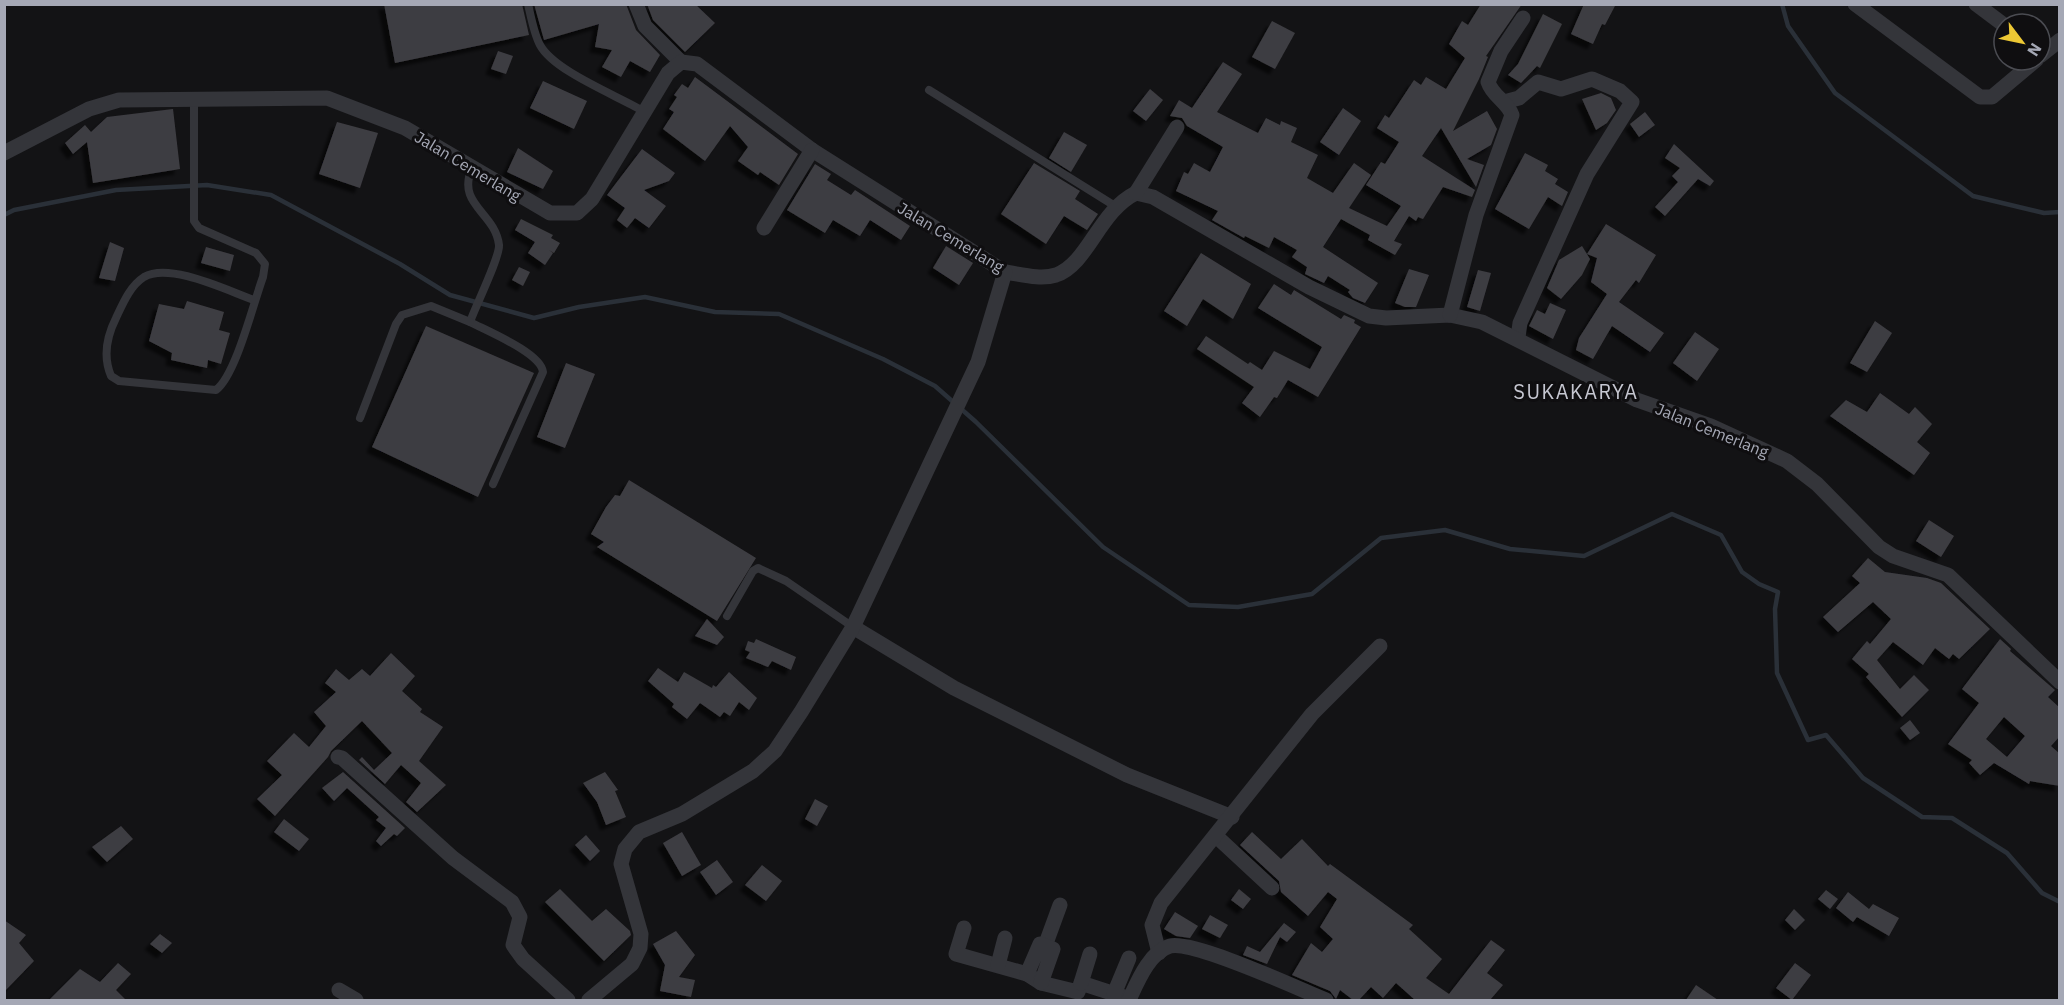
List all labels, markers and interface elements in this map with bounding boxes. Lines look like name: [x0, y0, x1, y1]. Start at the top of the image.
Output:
north arrow: [1992, 12, 2052, 72]
text: N: [2023, 40, 2046, 60]
street label: Jalan Cemerlang: [411, 126, 525, 206]
street label: Jalan Cemerlang: [894, 197, 1008, 277]
district label: SUKAKARYA: [1513, 378, 1639, 405]
street label: Jalan Cemerlang: [1653, 398, 1772, 462]

